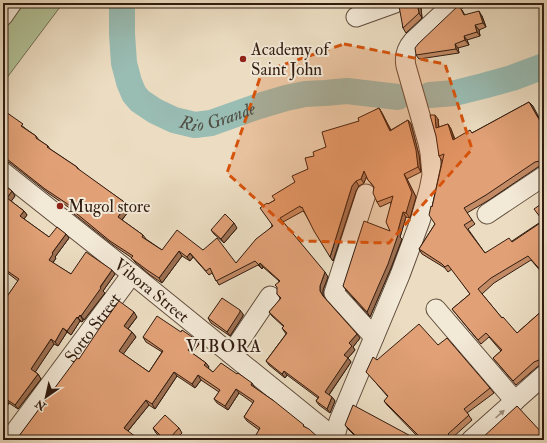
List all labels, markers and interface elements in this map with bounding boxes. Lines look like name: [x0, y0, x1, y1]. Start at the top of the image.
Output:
place label: Academy of Saint John: [250, 39, 331, 81]
marker: Academy of Saint John: [238, 54, 248, 64]
water label: Rio Grande: [176, 97, 259, 137]
place label: Mugol store: [68, 196, 150, 217]
marker: Mugol store: [55, 201, 65, 211]
street label: Vibora Street: [110, 254, 194, 328]
street label: Sotto Street: [60, 288, 126, 367]
district label: VIBORA: [186, 335, 262, 358]
north arrow: [26, 377, 66, 417]
text: N: [32, 396, 49, 414]
one-way arrow: [495, 410, 504, 419]

